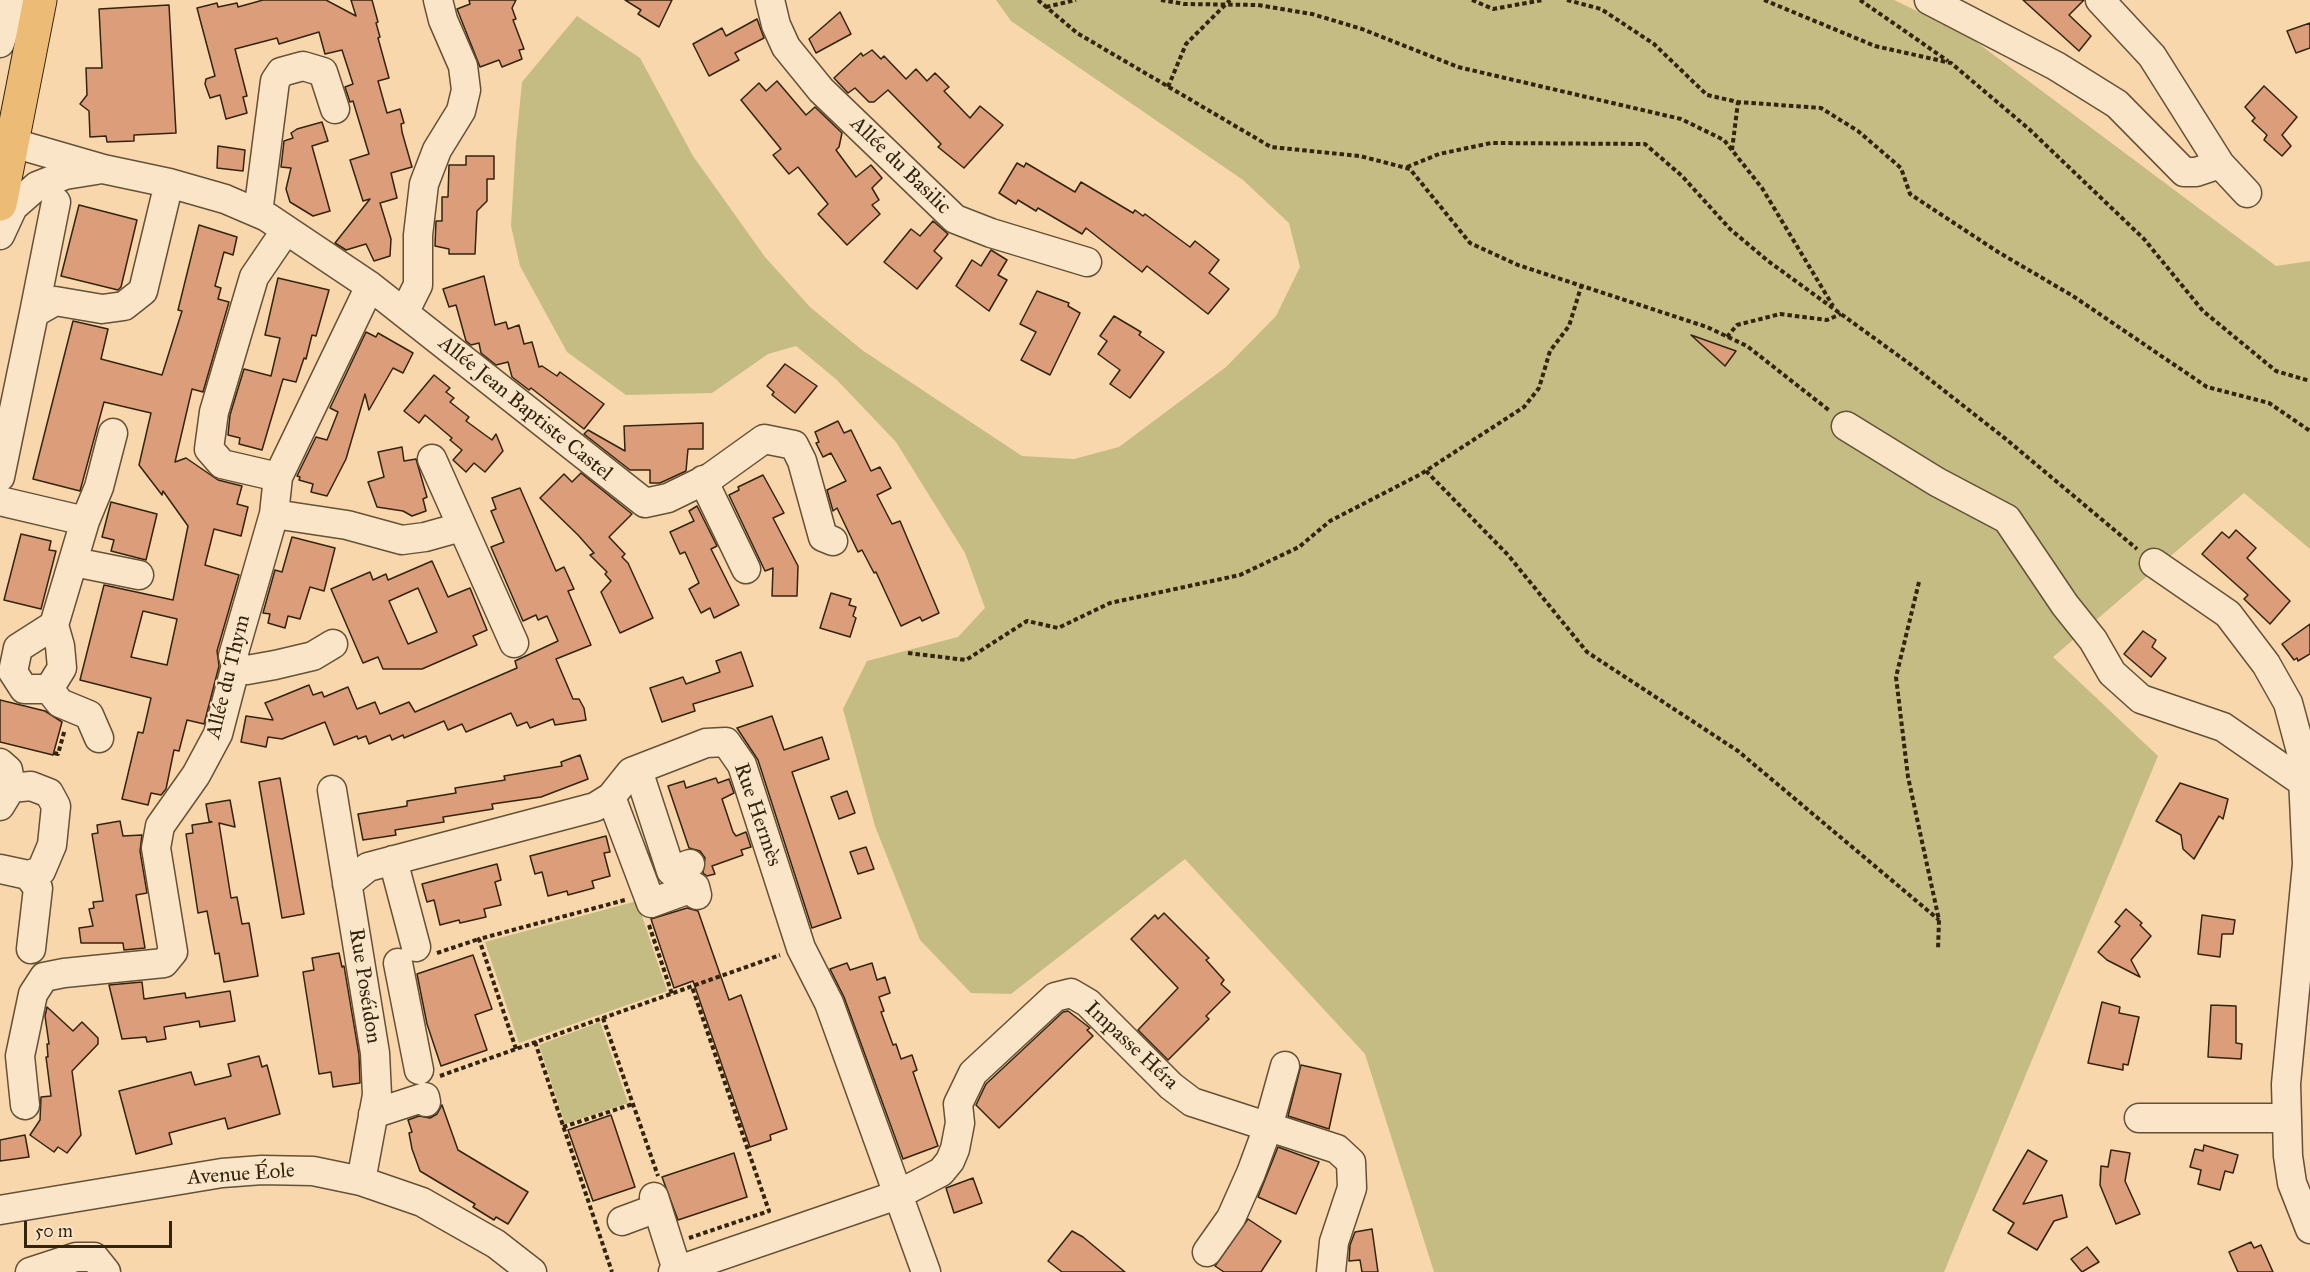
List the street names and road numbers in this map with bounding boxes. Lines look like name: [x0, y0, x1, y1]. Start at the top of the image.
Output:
street label: Allée du Basilic: [844, 112, 956, 220]
street label: Allée Jean Baptiste Castel: [433, 331, 617, 487]
street label: Allée du Thym: [201, 612, 257, 742]
street label: Rue Hermès: [728, 760, 786, 870]
street label: Rue Poséidon: [342, 927, 386, 1045]
street label: Impasse Héra: [1079, 997, 1183, 1095]
street label: Avenue Éole: [186, 1159, 296, 1191]

